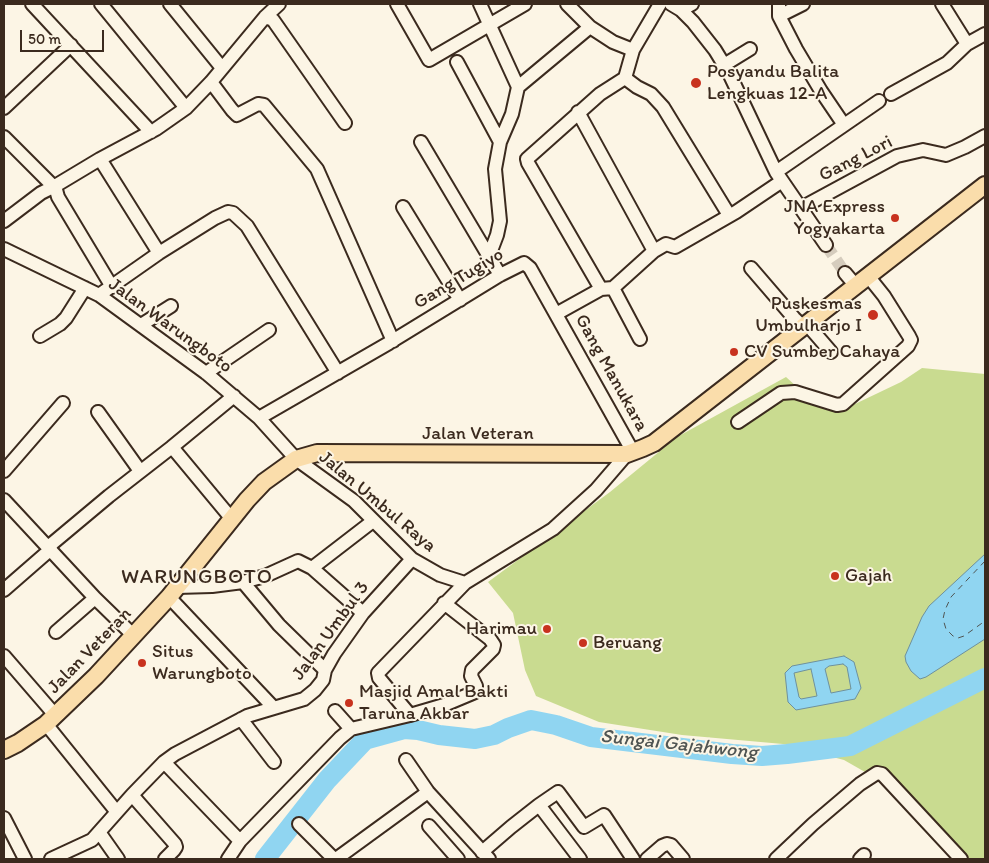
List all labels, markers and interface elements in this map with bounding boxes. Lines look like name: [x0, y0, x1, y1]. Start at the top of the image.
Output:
scale bar: [22, 20, 106, 52]
text: 50 m: [28, 30, 61, 48]
place label: Posyandu Balita Lengkuas 12-A: [707, 61, 839, 105]
marker: Posyandu Balita Lengkuas 12-A: [689, 76, 703, 90]
street label: Gang Lori: [815, 131, 897, 187]
place label: JNA Express Yogyakarta: [784, 196, 885, 240]
marker: JNA Express Yogyakarta: [889, 212, 901, 224]
street label: Gang Tugiyo: [410, 243, 508, 315]
street label: Jalan Warungboto: [104, 273, 236, 379]
place label: Puskesmas Umbulharjo I: [755, 293, 862, 337]
marker: Puskesmas Umbulharjo I: [866, 308, 880, 322]
street label: Gang Manukara: [569, 310, 653, 436]
place label: CV Sumber Cahaya: [744, 341, 900, 363]
marker: CV Sumber Cahaya: [728, 346, 740, 358]
street label: Jalan Veteran: [422, 423, 534, 445]
street label: Jalan Umbul Raya: [314, 446, 440, 558]
district label: WARUNGBOTO: [120, 565, 274, 591]
place label: Gajah: [845, 565, 892, 587]
marker: Gajah: [829, 570, 841, 582]
street label: Jalan Umbul 3: [287, 577, 375, 685]
street label: Jalan Veteran: [43, 603, 137, 699]
place label: Harimau: [466, 618, 537, 640]
marker: Harimau: [541, 623, 553, 635]
place label: Beruang: [593, 632, 662, 654]
marker: Beruang: [577, 637, 589, 649]
place label: Situs Warungboto: [152, 641, 252, 685]
marker: Situs Warungboto: [136, 657, 148, 669]
place label: Masjid Amal Bakti Taruna Akbar: [359, 681, 508, 725]
marker: Masjid Amal Bakti Taruna Akbar: [343, 697, 355, 709]
water label: Sungai Gajahwong: [599, 725, 759, 765]

